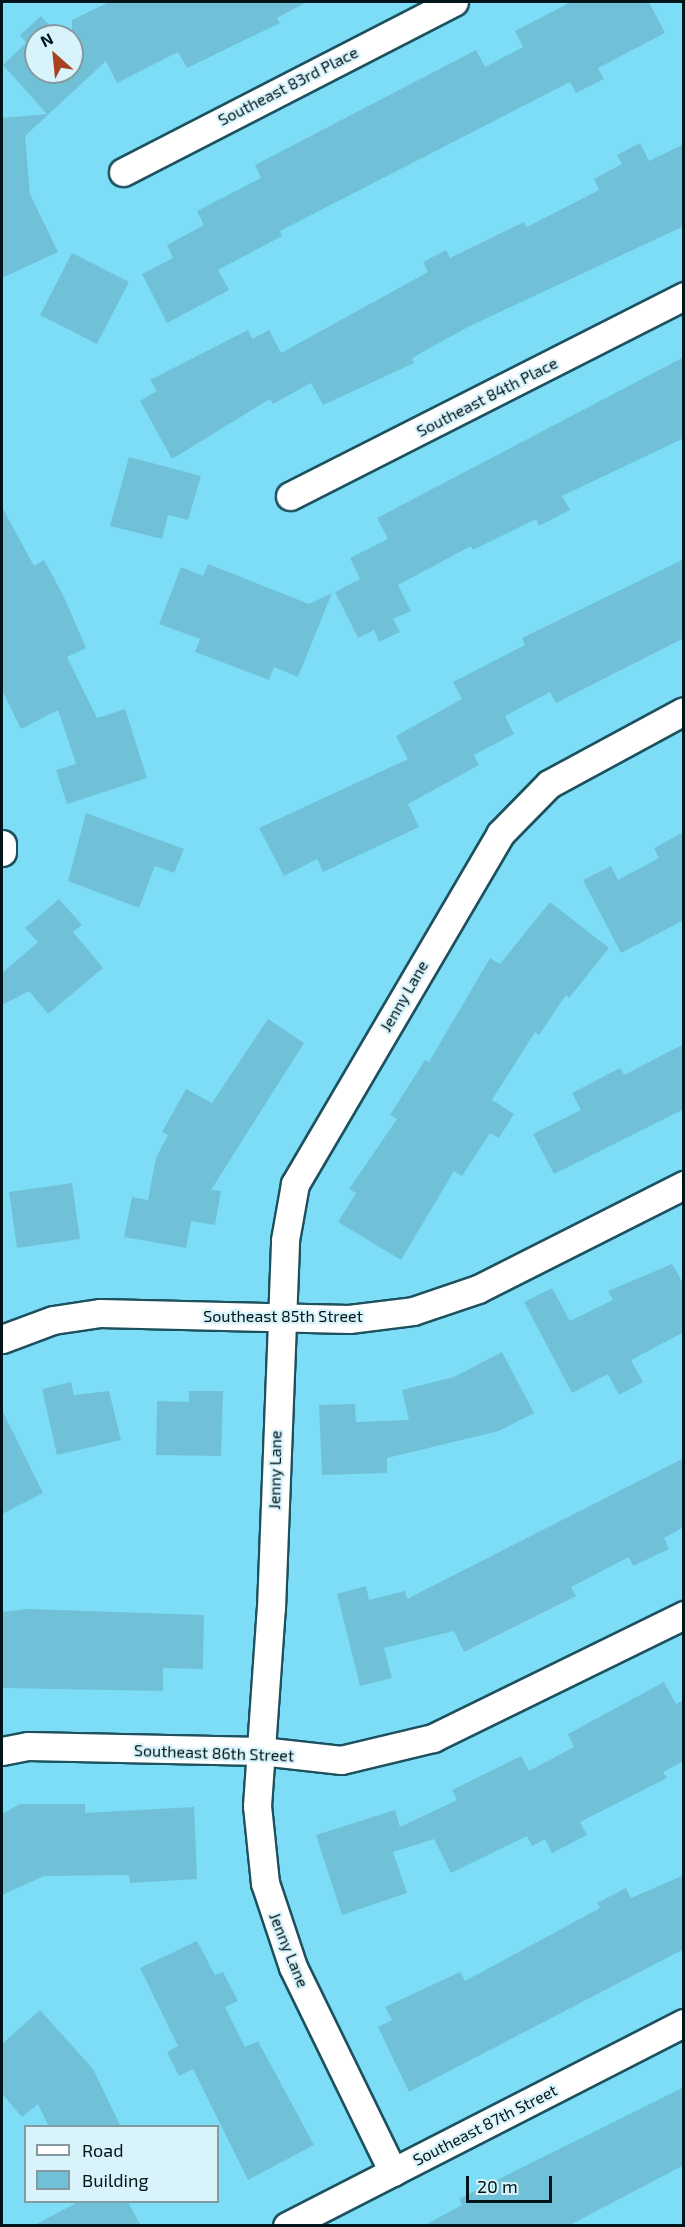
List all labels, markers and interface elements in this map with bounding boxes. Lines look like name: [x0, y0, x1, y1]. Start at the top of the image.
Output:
north arrow: [24, 24, 84, 84]
text: N: [37, 28, 56, 50]
street label: Southeast 83rd Place: [215, 42, 361, 130]
street label: Southeast 84th Place: [413, 353, 561, 441]
street label: Jenny Lane: [376, 957, 432, 1035]
street label: Southeast 85th Street: [203, 1306, 363, 1326]
street label: Jenny Lane: [265, 1430, 285, 1510]
street label: Southeast 86th Street: [134, 1741, 294, 1765]
street label: Jenny Lane: [265, 1910, 313, 1990]
street label: Southeast 87th Street: [410, 2080, 560, 2170]
legend: [24, 2125, 219, 2203]
text: Road: [82, 2139, 123, 2161]
scale bar: [469, 2164, 554, 2202]
text: Building: [82, 2169, 149, 2191]
text: 20 m: [477, 2175, 518, 2197]

